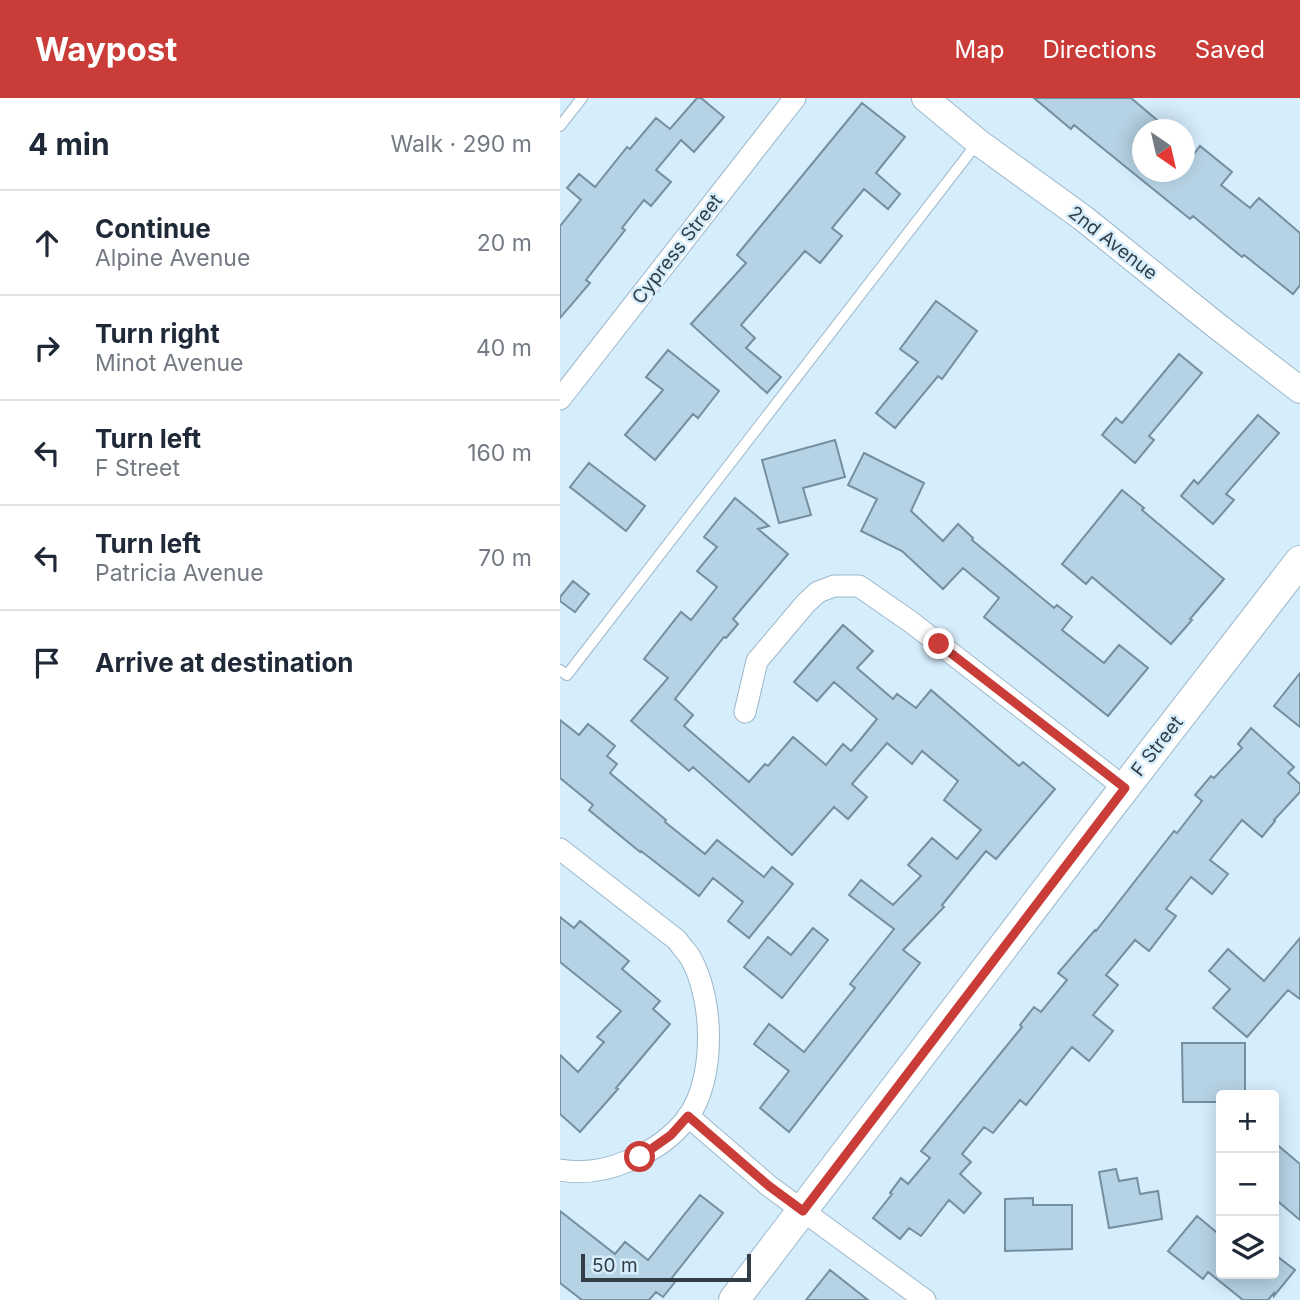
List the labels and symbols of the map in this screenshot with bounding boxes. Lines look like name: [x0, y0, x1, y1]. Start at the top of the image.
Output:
north arrow: [1132, 119, 1195, 182]
street label: Cypress Street: [627, 189, 727, 309]
street label: 2nd Avenue: [1064, 201, 1162, 285]
route end: [923, 628, 954, 659]
street label: F Street: [1126, 711, 1188, 781]
route start: [624, 1141, 655, 1172]
scale bar: [581, 1251, 751, 1283]

